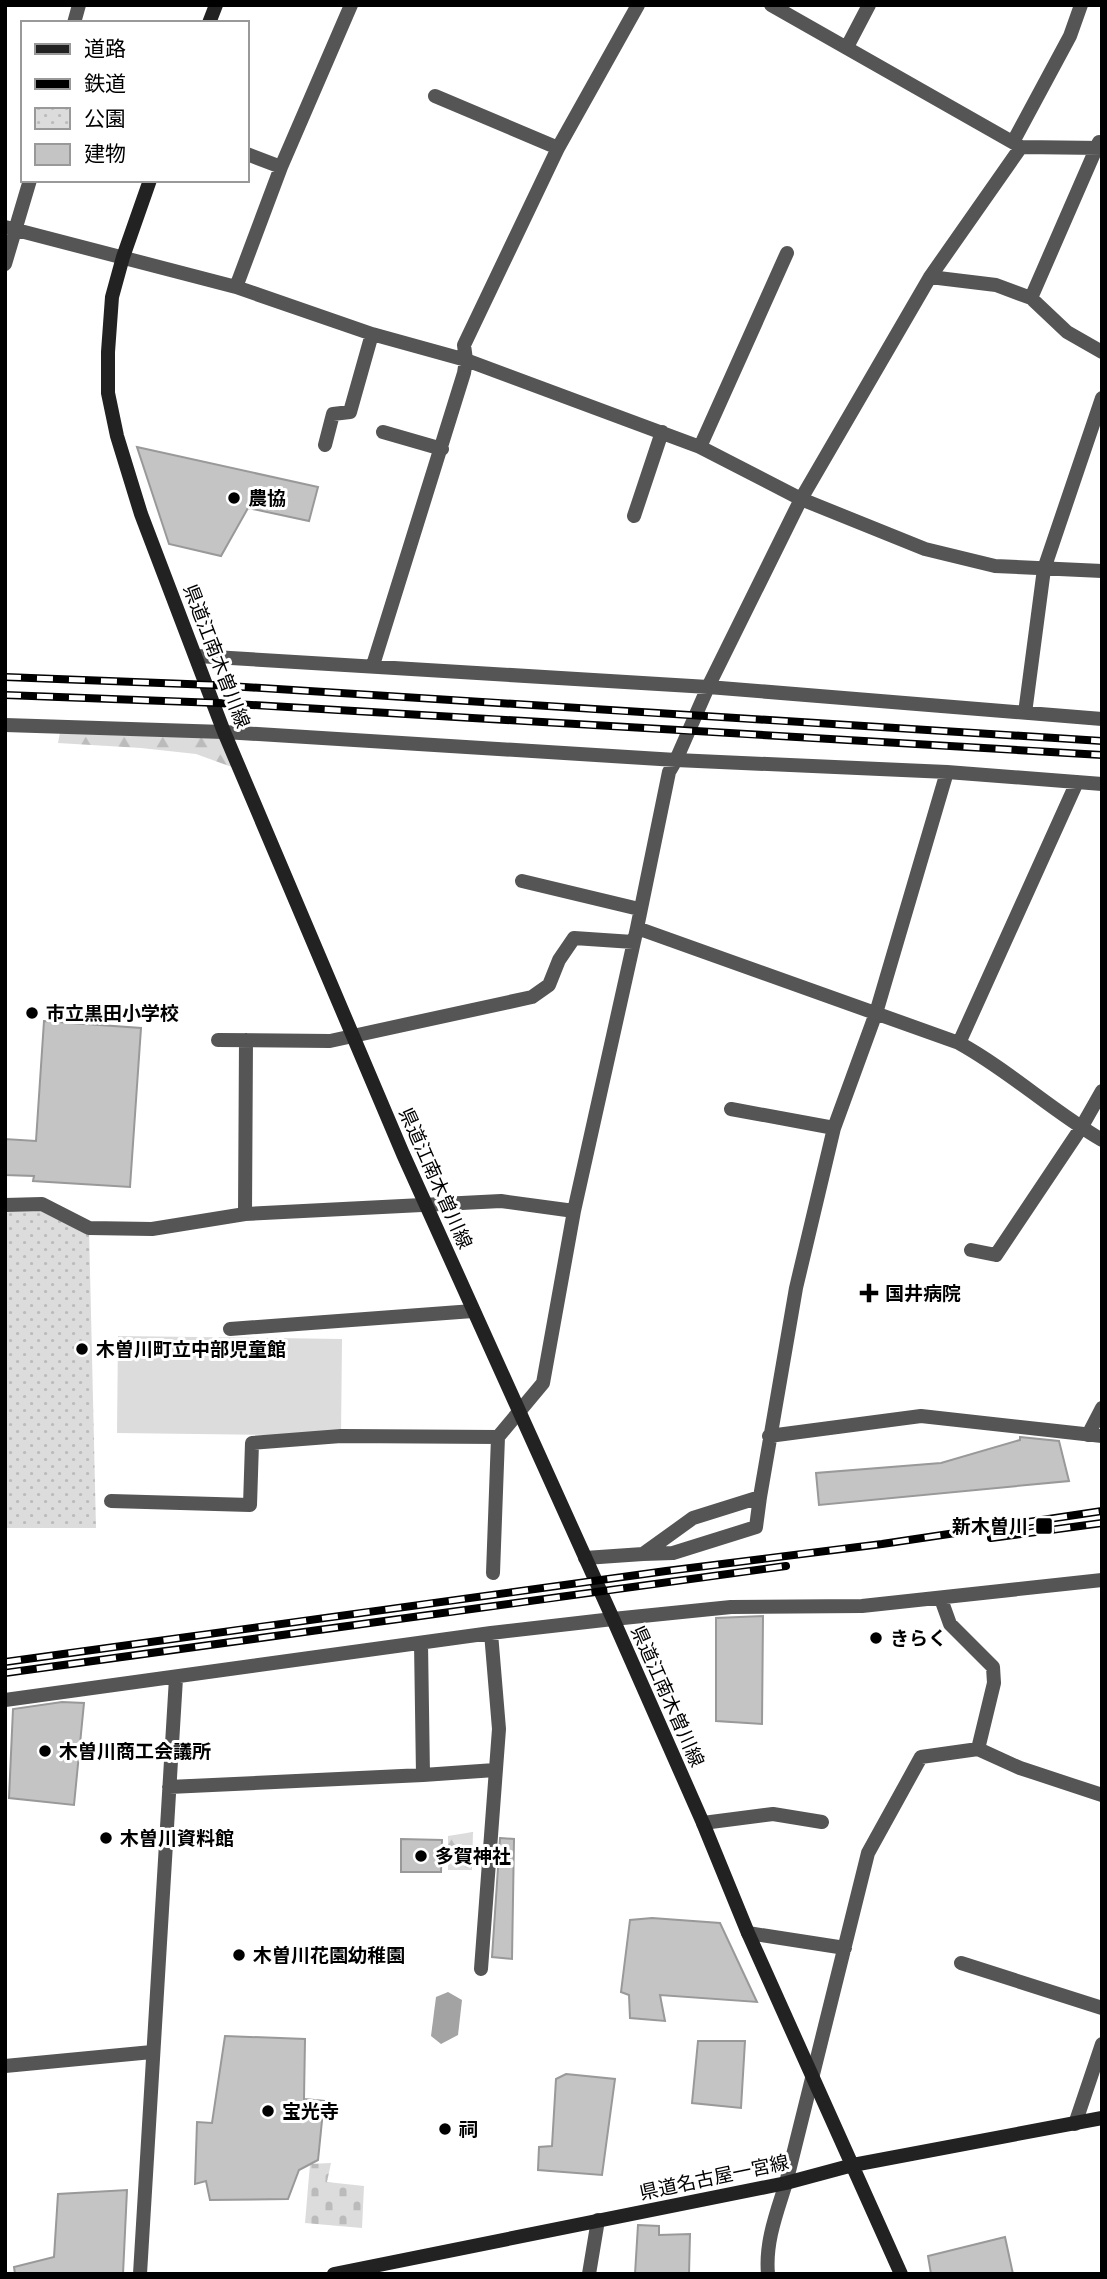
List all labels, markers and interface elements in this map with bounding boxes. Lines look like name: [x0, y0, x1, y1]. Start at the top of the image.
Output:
legend: [21, 21, 248, 182]
text: 道路: [84, 34, 126, 63]
text: 鉄道: [84, 69, 126, 98]
text: 公園: [84, 104, 126, 133]
text: 建物: [84, 139, 126, 168]
place label: 農協: [248, 485, 286, 511]
marker: 農協: [226, 490, 242, 506]
street label: 県道江南木曽川線: [178, 580, 256, 732]
place label: 市立黒田小学校: [46, 1000, 179, 1026]
marker: 市立黒田小学校: [24, 1005, 40, 1021]
street label: 県道江南木曽川線: [393, 1103, 479, 1253]
place label: 国井病院: [885, 1280, 961, 1306]
marker: 国井病院: [859, 1283, 879, 1303]
place label: 木曽川町立中部児童館: [96, 1336, 286, 1362]
marker: 木曽川町立中部児童館: [74, 1341, 90, 1357]
place label: 新木曽川: [952, 1513, 1028, 1539]
marker: 新木曽川: [1034, 1516, 1054, 1536]
street label: 県道江南木曽川線: [625, 1621, 711, 1771]
place label: きらく: [890, 1625, 947, 1651]
marker: きらく: [868, 1630, 884, 1646]
place label: 木曽川商工会議所: [59, 1738, 211, 1764]
marker: 木曽川商工会議所: [37, 1743, 53, 1759]
place label: 木曽川資料館: [120, 1825, 234, 1851]
marker: 木曽川資料館: [98, 1830, 114, 1846]
place label: 多賀神社: [435, 1843, 511, 1869]
marker: 多賀神社: [413, 1848, 429, 1864]
place label: 木曽川花園幼稚園: [253, 1942, 405, 1968]
marker: 木曽川花園幼稚園: [231, 1947, 247, 1963]
place label: 宝光寺: [282, 2098, 339, 2124]
marker: 宝光寺: [260, 2103, 276, 2119]
place label: 祠: [459, 2116, 478, 2142]
marker: 祠: [437, 2121, 453, 2137]
street label: 県道名古屋一宮線: [637, 2148, 791, 2206]

